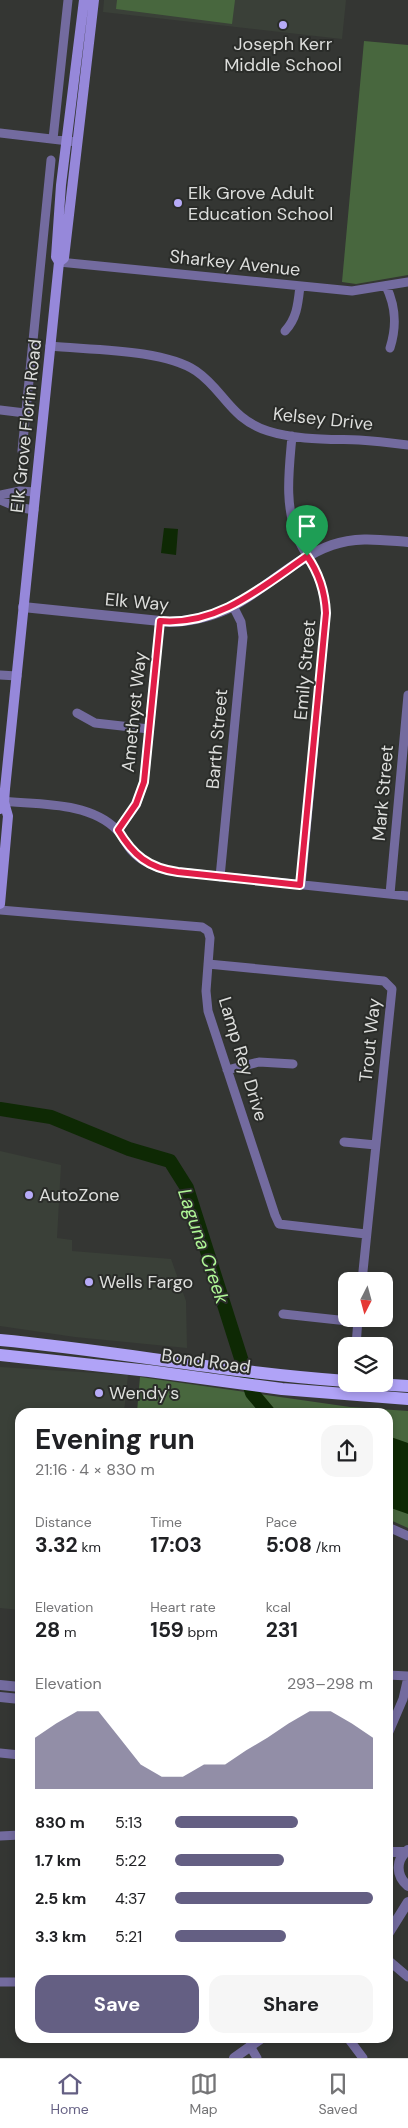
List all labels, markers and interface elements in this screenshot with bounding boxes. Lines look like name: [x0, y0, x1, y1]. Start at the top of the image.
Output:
marker: Joseph Kerr Middle School: [277, 19, 289, 31]
place label: Joseph Kerr Middle School: [224, 32, 342, 77]
place label: Elk Grove Adult Education School: [188, 181, 333, 226]
marker: Elk Grove Adult Education School: [172, 197, 184, 209]
street label: Sharkey Avenue: [168, 244, 302, 282]
street label: Elk Grove Florin Road: [5, 338, 47, 514]
street label: Kelsey Drive: [272, 402, 374, 436]
pin: [286, 505, 328, 556]
icon: arrive: [293, 512, 321, 540]
street label: Elk Way: [104, 587, 170, 617]
street label: Emily Street: [289, 619, 321, 721]
street label: Amethyst Way: [116, 651, 152, 773]
street label: Barth Street: [201, 688, 233, 790]
street label: Mark Street: [367, 744, 399, 842]
street label: Lamp Rey Drive: [213, 994, 273, 1124]
street label: Trout Way: [354, 997, 386, 1083]
place label: AutoZone: [39, 1183, 120, 1207]
water label: Laguna Creek: [172, 1185, 235, 1307]
marker: AutoZone: [23, 1189, 35, 1201]
place label: Wells Fargo: [99, 1270, 193, 1294]
north arrow: [338, 1272, 392, 1328]
map controls: [338, 1272, 393, 1392]
marker: Wells Fargo: [83, 1276, 95, 1288]
button: layers: [338, 1337, 393, 1392]
street label: Bond Road: [160, 1343, 252, 1379]
place label: Wendy's: [109, 1381, 179, 1405]
marker: Wendy's: [93, 1387, 105, 1399]
text: Evening run: [35, 1421, 195, 1458]
button: share: [321, 1425, 373, 1477]
text: 21:16 · 4 × 830 m: [35, 1459, 155, 1480]
text: Distance: [35, 1513, 92, 1531]
text: Time: [150, 1513, 182, 1531]
text: Pace: [266, 1513, 297, 1531]
text: 3.32: [35, 1531, 78, 1559]
text: 17:03: [150, 1531, 202, 1559]
text: 5:08: [266, 1531, 312, 1559]
text: km: [78, 1538, 101, 1556]
text: /km: [312, 1538, 341, 1556]
text: Elevation: [35, 1598, 93, 1616]
text: Heart rate: [150, 1598, 216, 1616]
text: kcal: [266, 1598, 291, 1616]
text: 28: [35, 1616, 60, 1644]
text: 159: [150, 1616, 184, 1644]
text: 231: [266, 1616, 298, 1644]
text: m: [60, 1623, 76, 1641]
text: bpm: [184, 1623, 218, 1641]
text: Elevation: [35, 1673, 102, 1694]
text: 293–298 m: [287, 1673, 373, 1694]
text: 830 m: [35, 1812, 85, 1833]
text: 5:13: [115, 1812, 142, 1833]
text: 1.7 km: [35, 1850, 81, 1871]
text: 5:22: [115, 1850, 146, 1871]
text: 2.5 km: [35, 1888, 86, 1909]
text: 4:37: [115, 1888, 146, 1909]
text: 3.3 km: [35, 1926, 86, 1947]
text: 5:21: [115, 1926, 142, 1947]
button: Save: [35, 1975, 199, 2033]
button: Share: [209, 1975, 373, 2033]
tab: Home: [50, 2070, 89, 2118]
tab: Map: [189, 2070, 218, 2118]
tab: Saved: [318, 2070, 358, 2118]

